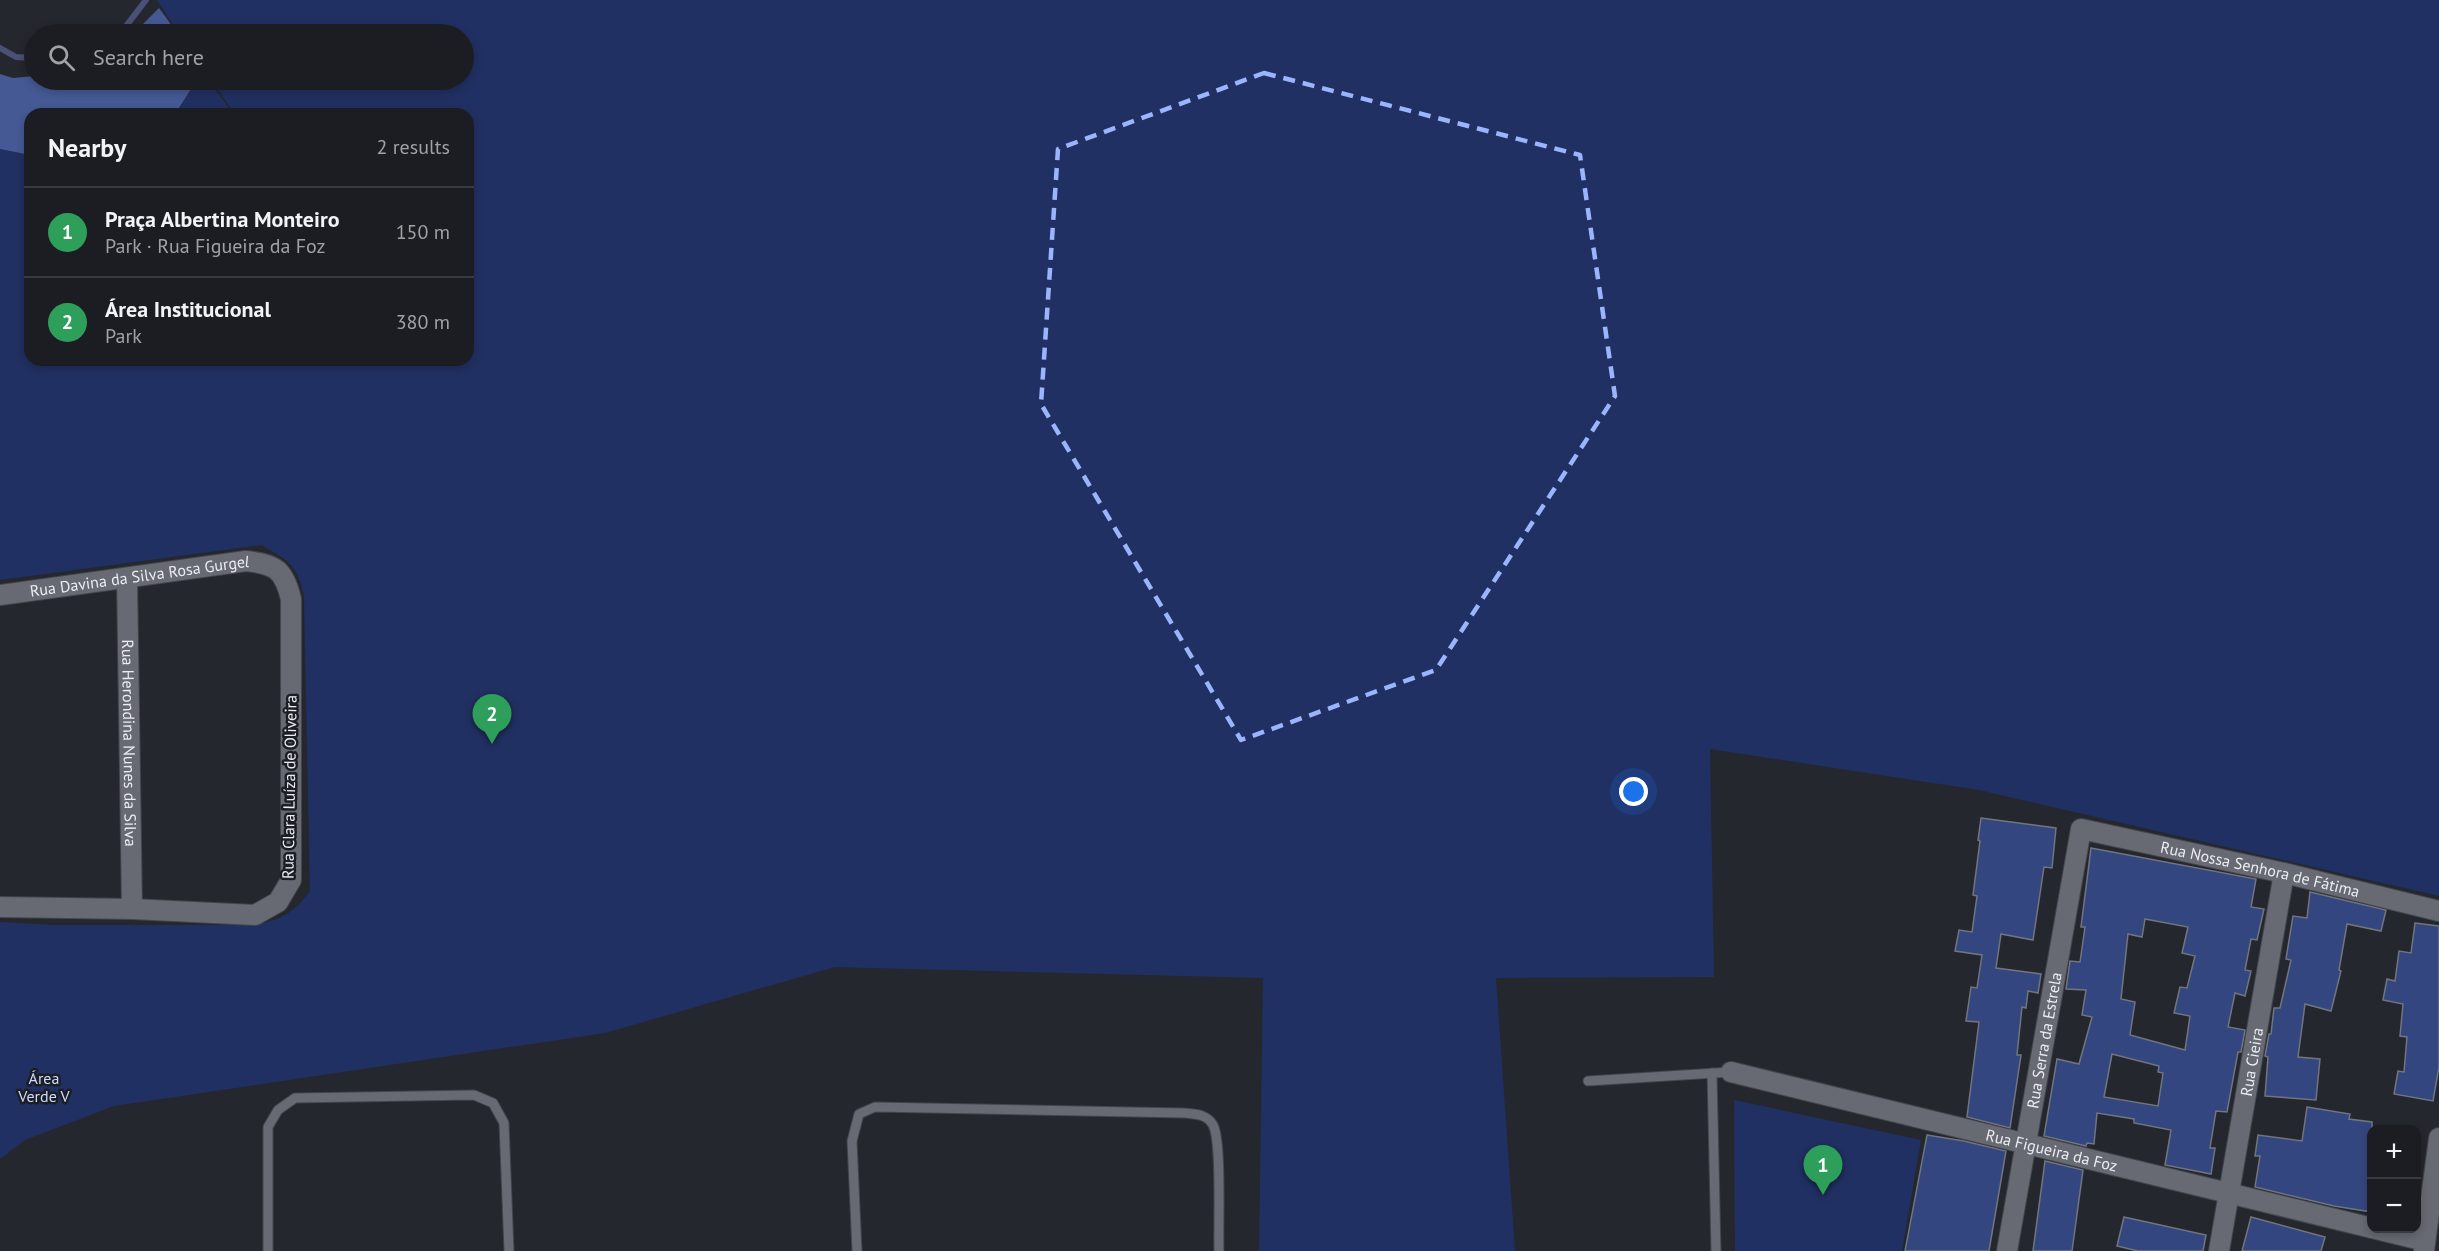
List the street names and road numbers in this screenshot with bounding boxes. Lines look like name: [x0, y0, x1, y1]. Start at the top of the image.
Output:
street label: Rua Davina da Silva Rosa Gurgel: [29, 551, 251, 601]
street label: Rua Herondina Nunes da Silva: [118, 639, 141, 847]
street label: Rua Clara Luíza de Oliveira: [277, 695, 301, 879]
street label: Rua Nossa Senhora de Fátima: [2159, 837, 2362, 901]
street label: Rua Serra da Estrela: [2022, 971, 2066, 1110]
street label: Rua Cieira: [2236, 1026, 2267, 1098]
street label: Rua Figueira da Foz: [1984, 1124, 2119, 1176]

